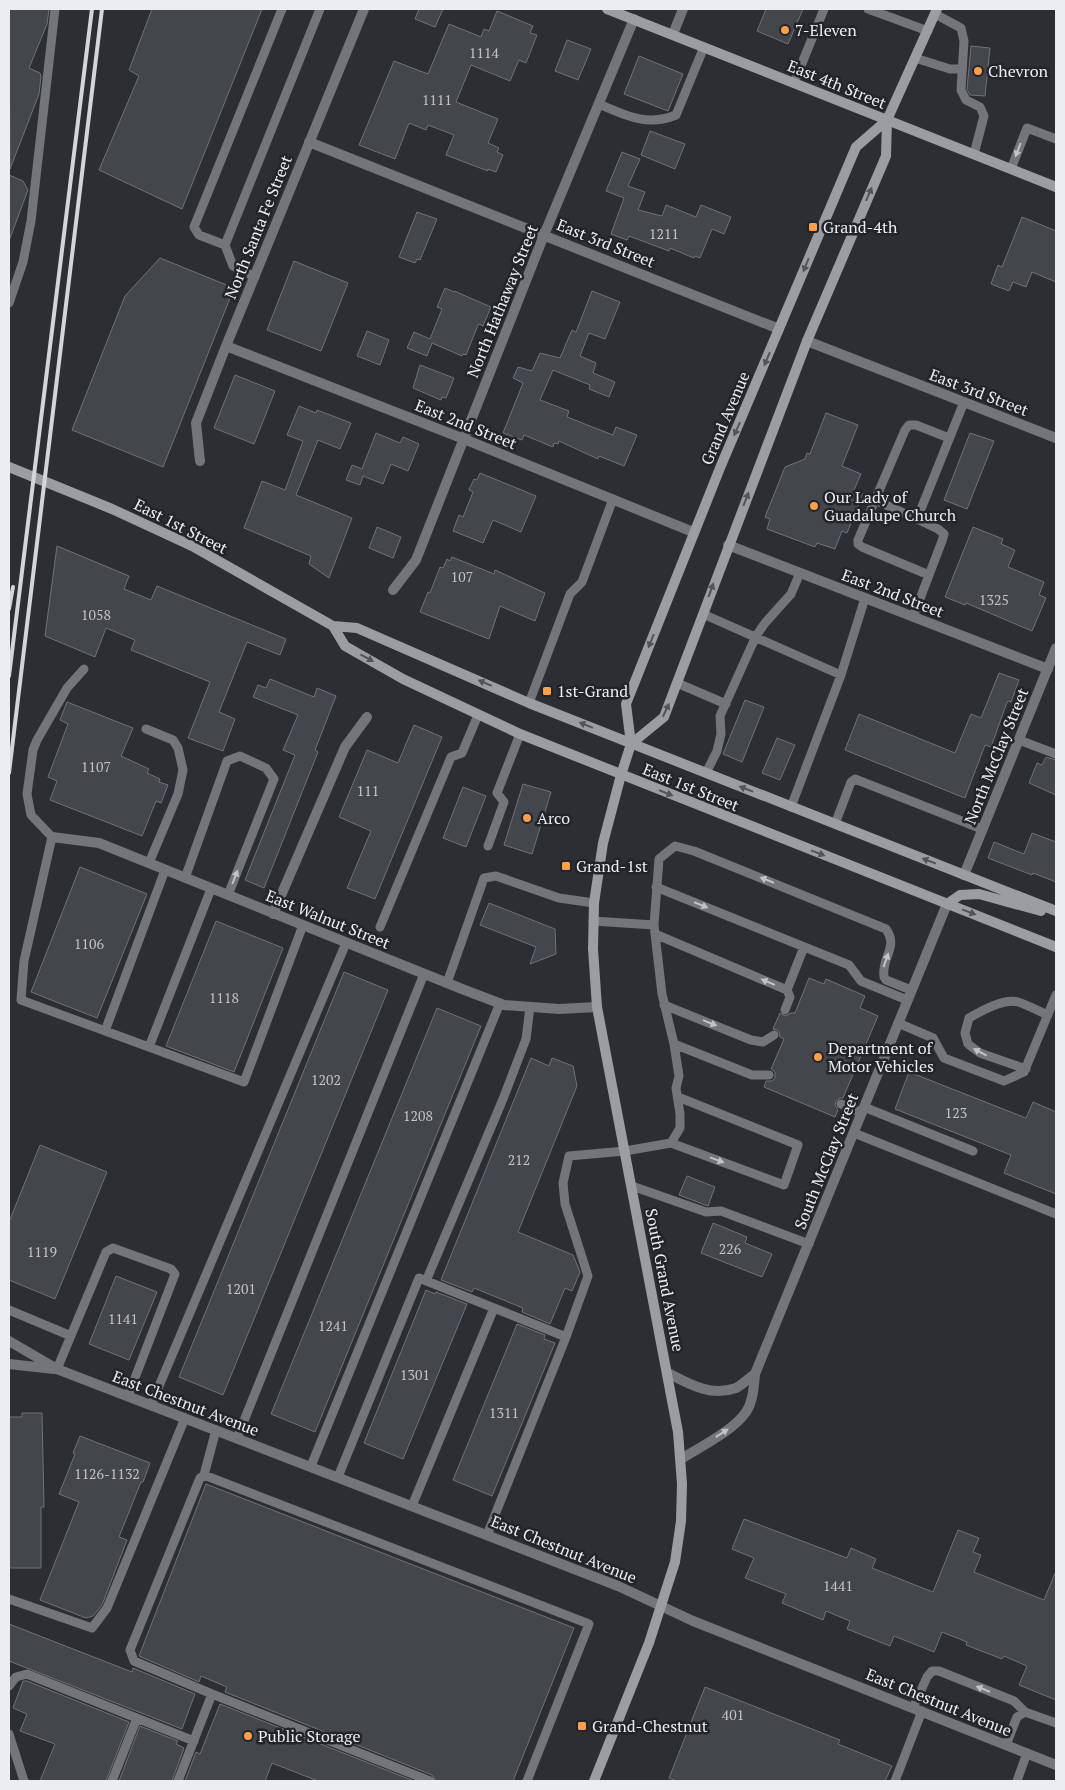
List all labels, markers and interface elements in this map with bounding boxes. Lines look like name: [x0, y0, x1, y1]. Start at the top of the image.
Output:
place label: 7-Eleven: [795, 19, 857, 41]
marker: 7-Eleven: [779, 24, 791, 36]
house number: 1114: [469, 43, 499, 62]
street label: East 4th Street: [784, 54, 890, 114]
place label: Chevron: [988, 60, 1049, 82]
marker: Chevron: [972, 65, 984, 77]
house number: 1111: [422, 90, 452, 109]
one-way arrow: [1014, 143, 1022, 158]
street label: North Santa Fe Street: [219, 152, 297, 302]
one-way arrow: [866, 187, 874, 201]
street label: East 3rd Street: [554, 213, 659, 273]
place label: Grand-4th: [823, 216, 898, 238]
street label: North Hathaway Street: [461, 221, 543, 381]
marker: Grand-4th: [807, 221, 819, 233]
house number: 1211: [649, 224, 679, 243]
one-way arrow: [802, 258, 810, 273]
one-way arrow: [762, 352, 770, 366]
street label: East 3rd Street: [926, 363, 1032, 421]
street label: Grand Avenue: [695, 368, 755, 468]
street label: East 2nd Street: [412, 394, 520, 454]
one-way arrow: [732, 422, 740, 436]
place label: Our Lady of Guadalupe Church: [824, 486, 957, 526]
one-way arrow: [742, 491, 750, 506]
street label: East 1st Street: [131, 493, 232, 559]
marker: Our Lady of Guadalupe Church: [808, 500, 820, 512]
street label: East 2nd Street: [839, 563, 947, 623]
house number: 107: [451, 567, 473, 586]
one-way arrow: [708, 583, 715, 598]
house number: 1325: [979, 590, 1009, 609]
house number: 1058: [81, 605, 111, 624]
one-way arrow: [647, 633, 654, 648]
one-way arrow: [360, 654, 373, 663]
one-way arrow: [478, 679, 492, 687]
place label: 1st-Grand: [557, 680, 628, 702]
marker: 1st-Grand: [541, 685, 553, 697]
street label: North McClay Street: [959, 685, 1033, 827]
one-way arrow: [661, 703, 670, 718]
one-way arrow: [579, 721, 593, 729]
house number: 1107: [81, 757, 111, 776]
street label: East 1st Street: [640, 758, 743, 816]
house number: 111: [357, 781, 379, 800]
one-way arrow: [738, 785, 753, 793]
one-way arrow: [659, 789, 674, 797]
place label: Arco: [537, 807, 570, 829]
marker: Arco: [521, 812, 533, 824]
one-way arrow: [810, 849, 825, 857]
place label: Grand-1st: [576, 855, 648, 877]
one-way arrow: [922, 857, 937, 864]
marker: Grand-1st: [560, 860, 572, 872]
one-way arrow: [232, 869, 240, 884]
one-way arrow: [760, 876, 774, 884]
street label: East Walnut Street: [263, 884, 393, 954]
one-way arrow: [694, 902, 708, 910]
one-way arrow: [962, 908, 977, 916]
house number: 1106: [74, 934, 104, 953]
one-way arrow: [883, 952, 891, 967]
one-way arrow: [761, 978, 776, 985]
house number: 1118: [209, 988, 239, 1007]
one-way arrow: [703, 1019, 718, 1027]
place label: Department of Motor Vehicles: [828, 1037, 934, 1077]
one-way arrow: [974, 1047, 987, 1056]
marker: Department of Motor Vehicles: [812, 1051, 824, 1063]
house number: 1202: [311, 1070, 341, 1089]
street label: South McClay Street: [789, 1090, 863, 1232]
house number: 123: [945, 1103, 967, 1122]
house number: 1208: [403, 1106, 433, 1125]
house number: 212: [508, 1150, 530, 1169]
one-way arrow: [709, 1157, 724, 1164]
street label: South Grand Avenue: [640, 1207, 690, 1353]
house number: 226: [719, 1239, 742, 1258]
house number: 1119: [27, 1242, 57, 1261]
house number: 1201: [226, 1279, 256, 1298]
house number: 1141: [108, 1309, 138, 1328]
house number: 1241: [318, 1316, 348, 1335]
street label: East Chestnut Avenue: [110, 1365, 262, 1441]
house number: 1301: [400, 1365, 430, 1384]
house number: 1311: [489, 1403, 519, 1422]
one-way arrow: [715, 1428, 729, 1437]
house number: 1126-1132: [74, 1464, 140, 1483]
street label: East Chestnut Avenue: [488, 1510, 640, 1588]
house number: 1441: [823, 1576, 853, 1595]
street label: East Chestnut Avenue: [863, 1663, 1015, 1741]
one-way arrow: [975, 1685, 990, 1693]
house number: 401: [722, 1705, 744, 1724]
place label: Grand-Chestnut: [592, 1715, 708, 1737]
marker: Grand-Chestnut: [576, 1720, 588, 1732]
place label: Public Storage: [258, 1725, 360, 1747]
marker: Public Storage: [242, 1730, 254, 1742]

